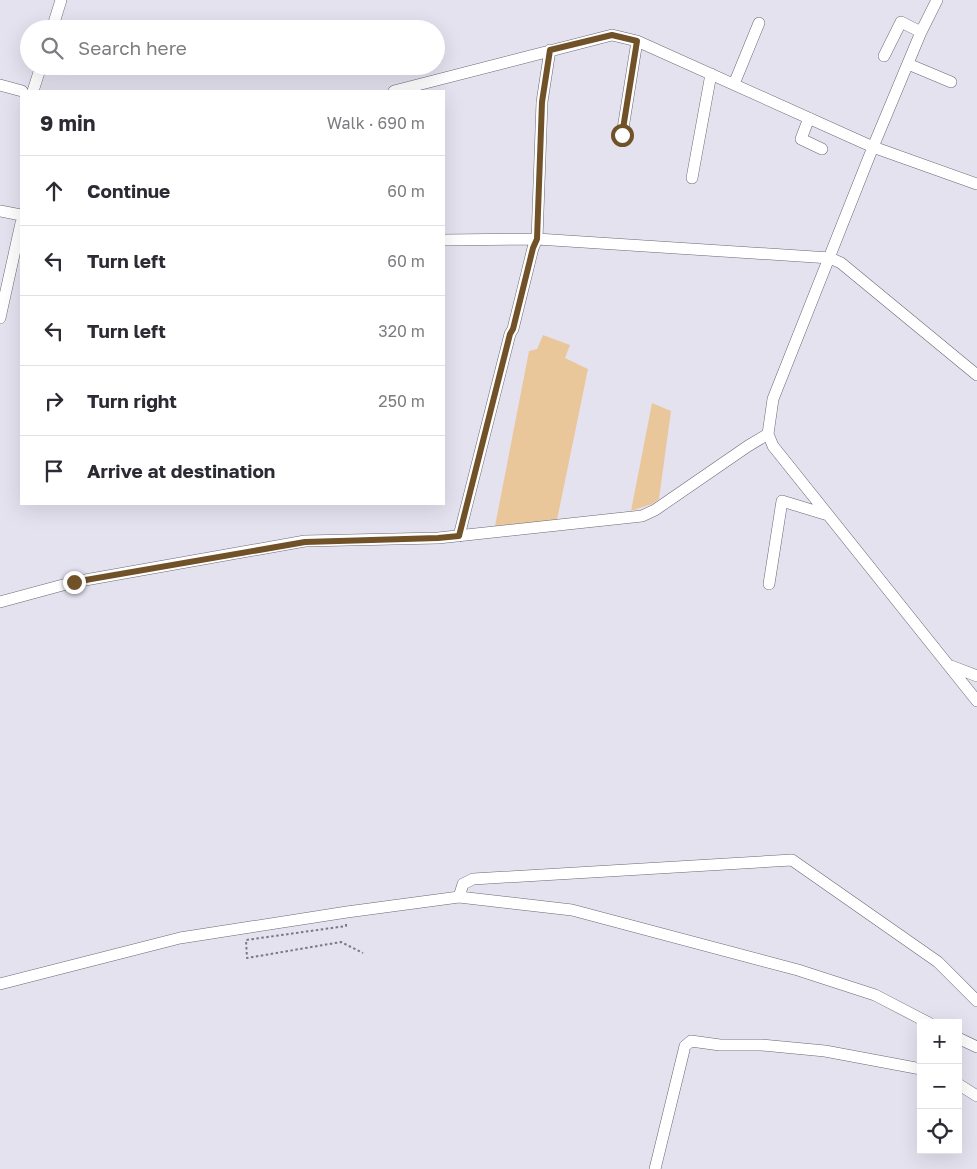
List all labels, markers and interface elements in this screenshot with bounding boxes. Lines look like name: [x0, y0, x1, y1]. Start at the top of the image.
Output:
search box: [20, 20, 445, 75]
icon: search: [38, 34, 66, 62]
text: Search here: [78, 36, 187, 59]
text: 9 min: [40, 110, 95, 136]
text: Walk · 690 m: [327, 113, 425, 133]
route start: [611, 124, 634, 147]
icon: ahead: [40, 177, 68, 205]
text: Continue: [87, 179, 170, 202]
text: 60 m: [387, 181, 425, 201]
icon: left: [40, 247, 68, 275]
text: Turn left: [87, 249, 166, 272]
text: 60 m: [387, 251, 425, 271]
icon: left: [40, 317, 68, 345]
text: Turn left: [87, 319, 166, 342]
text: 320 m: [378, 321, 425, 341]
icon: right: [40, 387, 68, 415]
text: Turn right: [87, 389, 177, 412]
text: 250 m: [378, 391, 425, 411]
icon: arrive: [40, 457, 68, 485]
text: Arrive at destination: [87, 459, 275, 482]
route end: [63, 571, 86, 594]
map controls: [917, 1019, 962, 1154]
button: +: [917, 1019, 962, 1064]
button: −: [917, 1064, 962, 1109]
button: locate: [917, 1109, 962, 1154]

